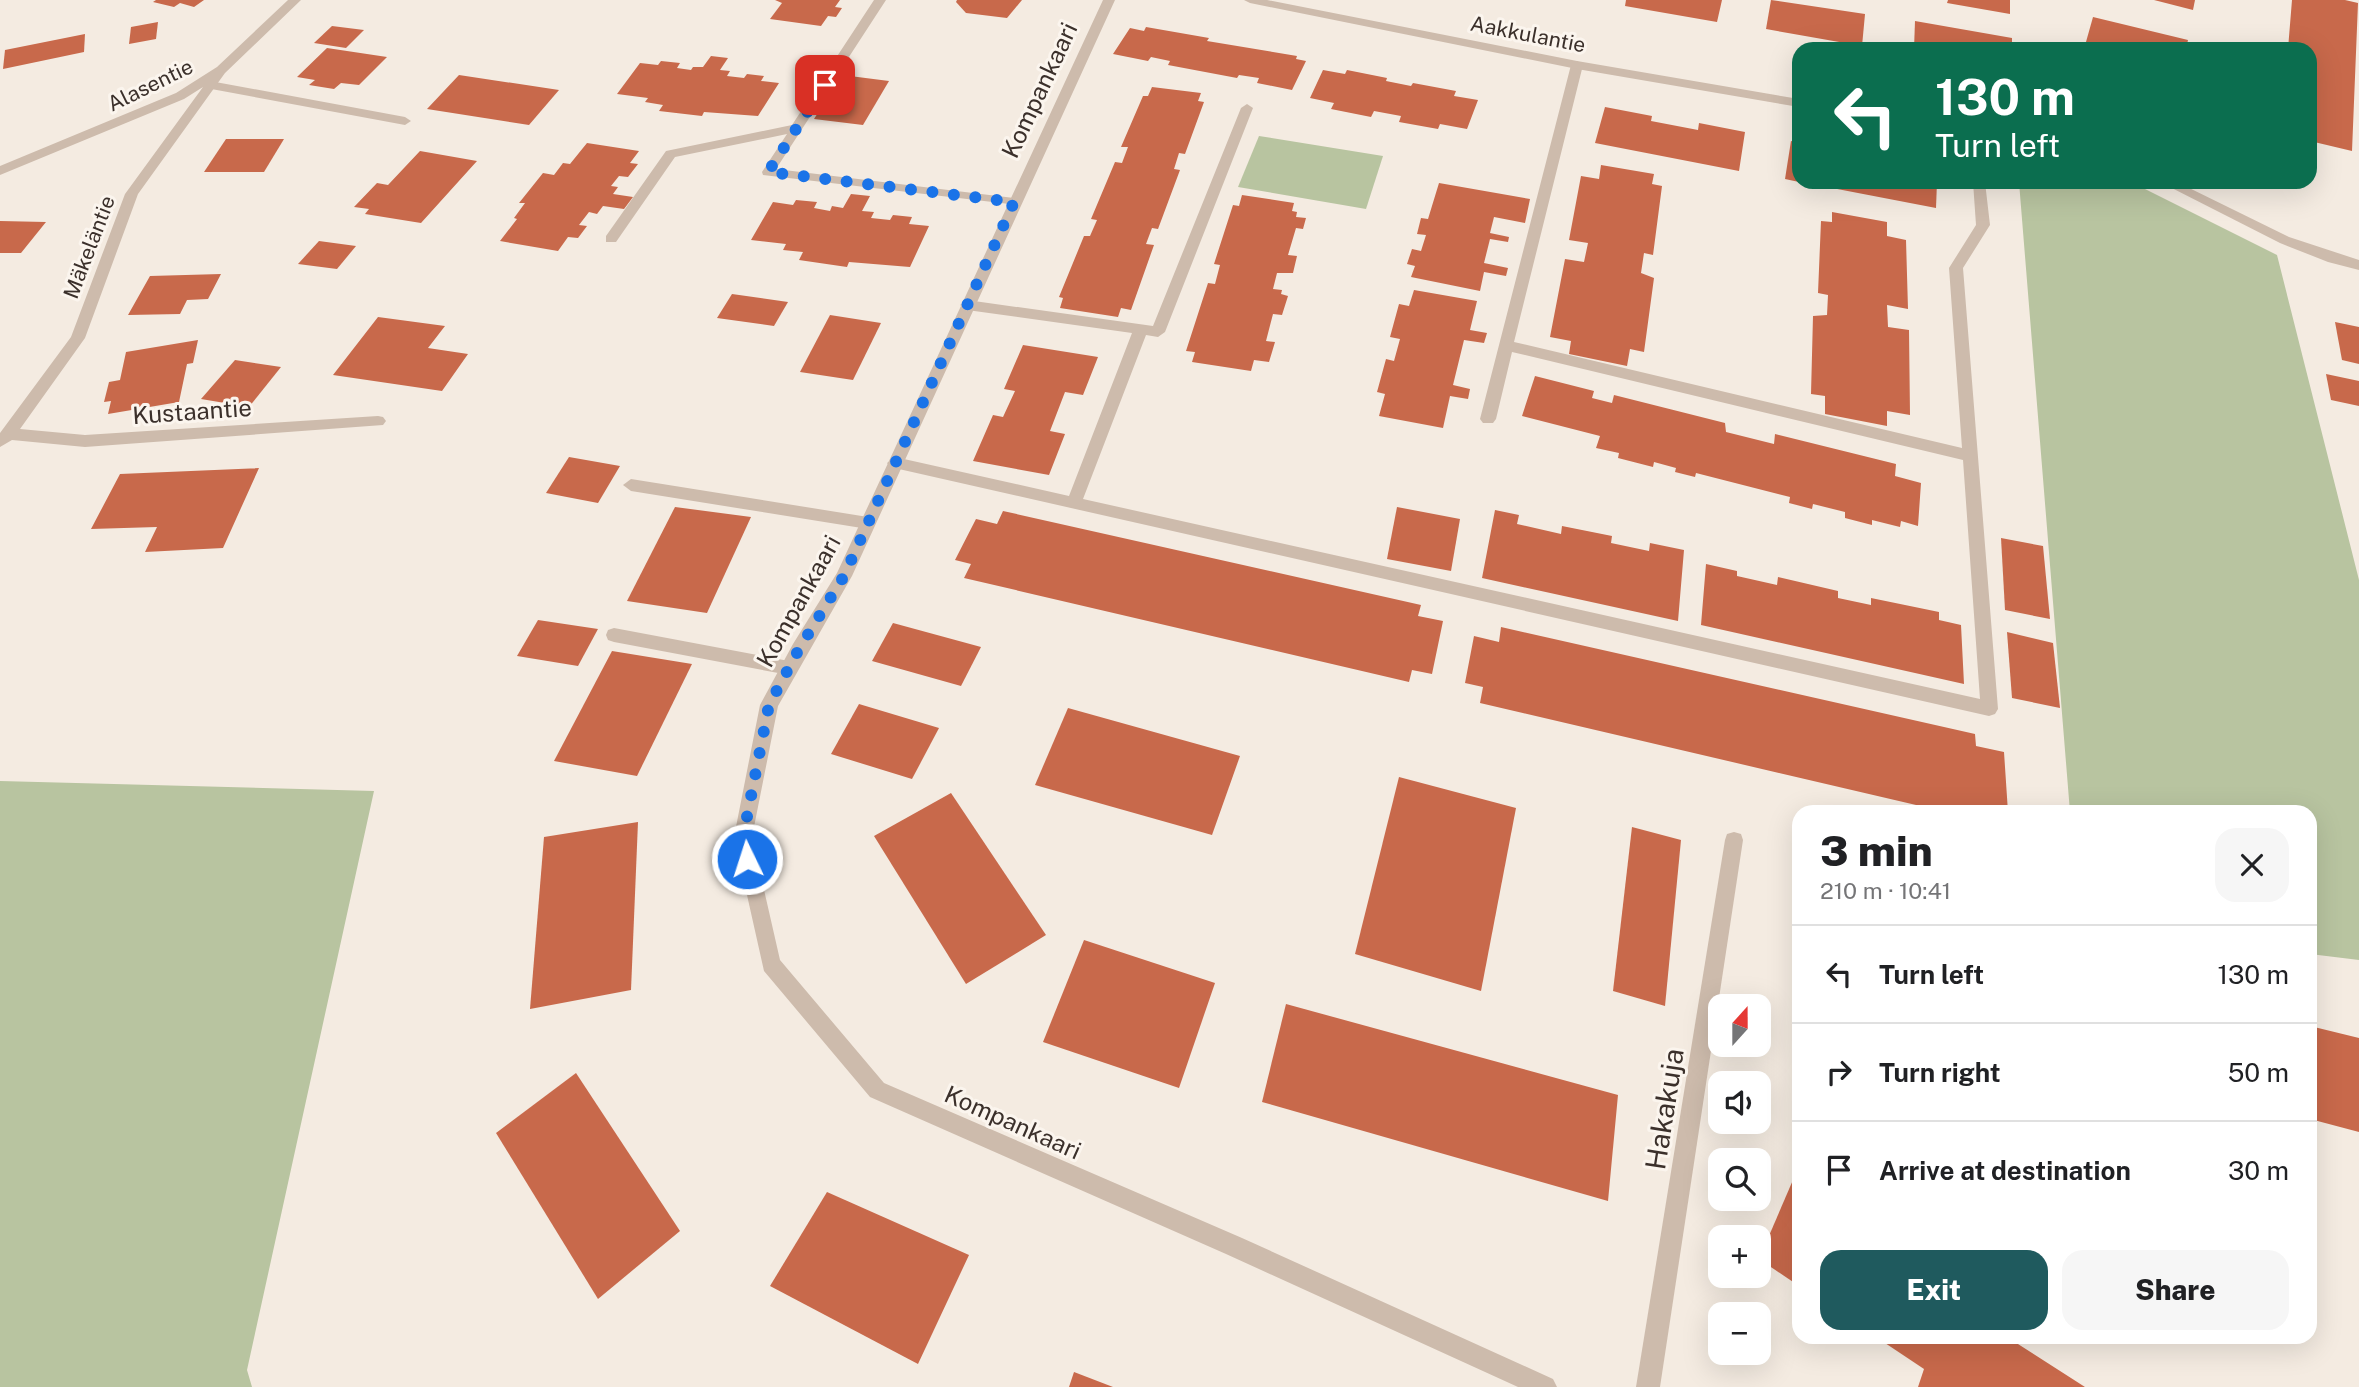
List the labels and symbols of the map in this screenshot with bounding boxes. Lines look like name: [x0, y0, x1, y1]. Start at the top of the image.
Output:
street label: Aakkulantie: [1468, 11, 1588, 57]
street label: Kompankaari: [995, 18, 1083, 162]
street label: Alasentie: [103, 54, 197, 116]
pin: [795, 55, 855, 115]
street label: Mäkeläntie: [58, 192, 120, 302]
street label: Kustaantie: [131, 393, 253, 429]
street label: Kompankaari: [750, 530, 846, 672]
position arrow: [710, 822, 784, 896]
north arrow: [1708, 994, 1771, 1057]
street label: Hakakuja: [1638, 1046, 1690, 1172]
street label: Kompankaari: [940, 1079, 1086, 1165]

